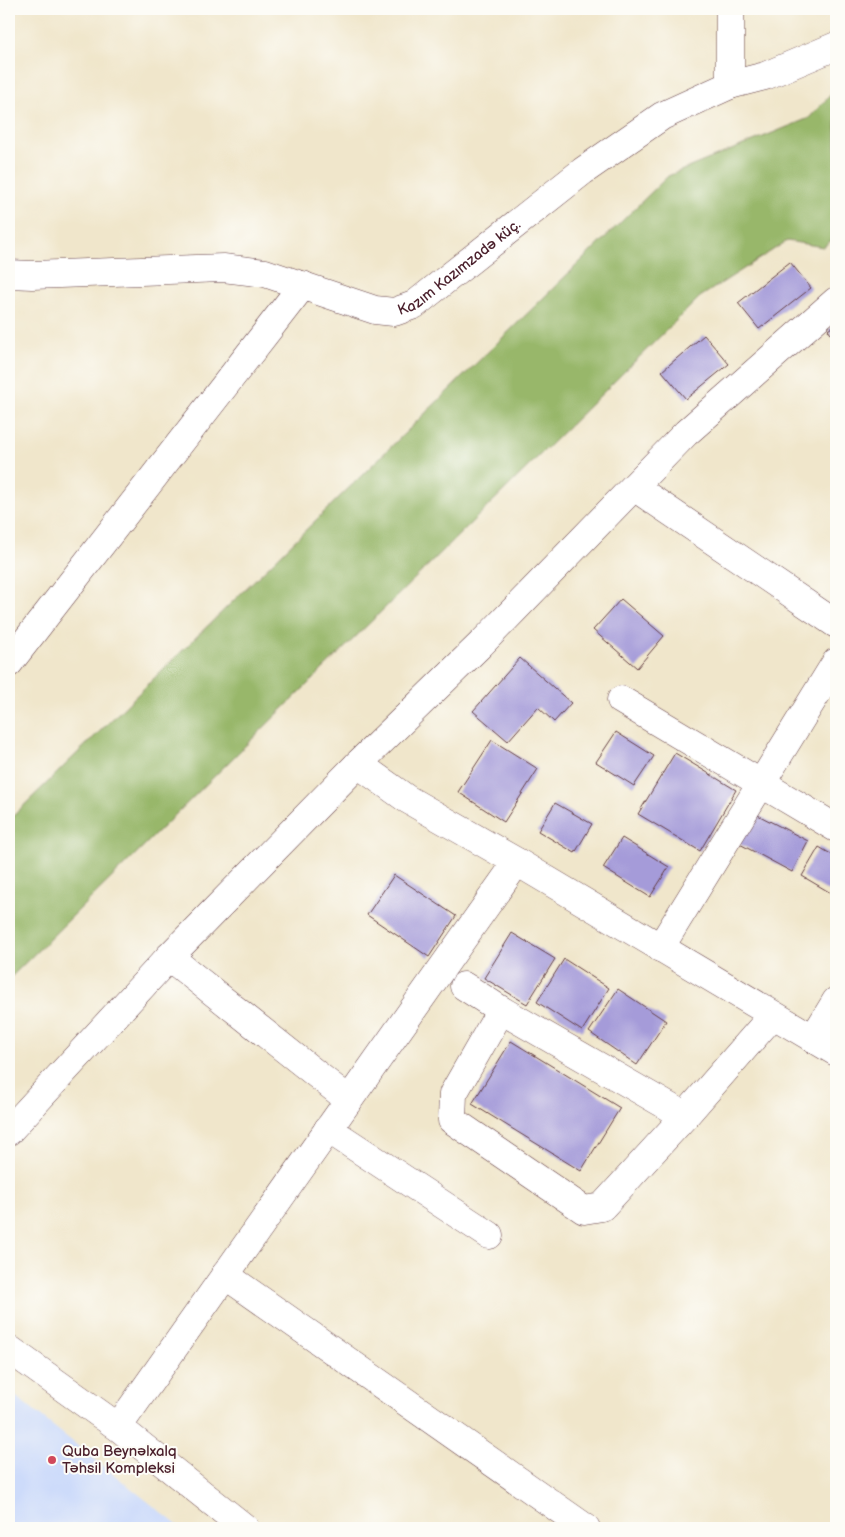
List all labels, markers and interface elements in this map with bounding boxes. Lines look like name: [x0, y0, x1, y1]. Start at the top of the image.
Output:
street label: Kazım Kazımzadə küç.: [395, 215, 524, 320]
place label: Quba Beynəlxalq Təhsil Kompleksi: [62, 1442, 177, 1478]
marker: Quba Beynəlxalq Təhsil Kompleksi: [46, 1454, 58, 1466]

